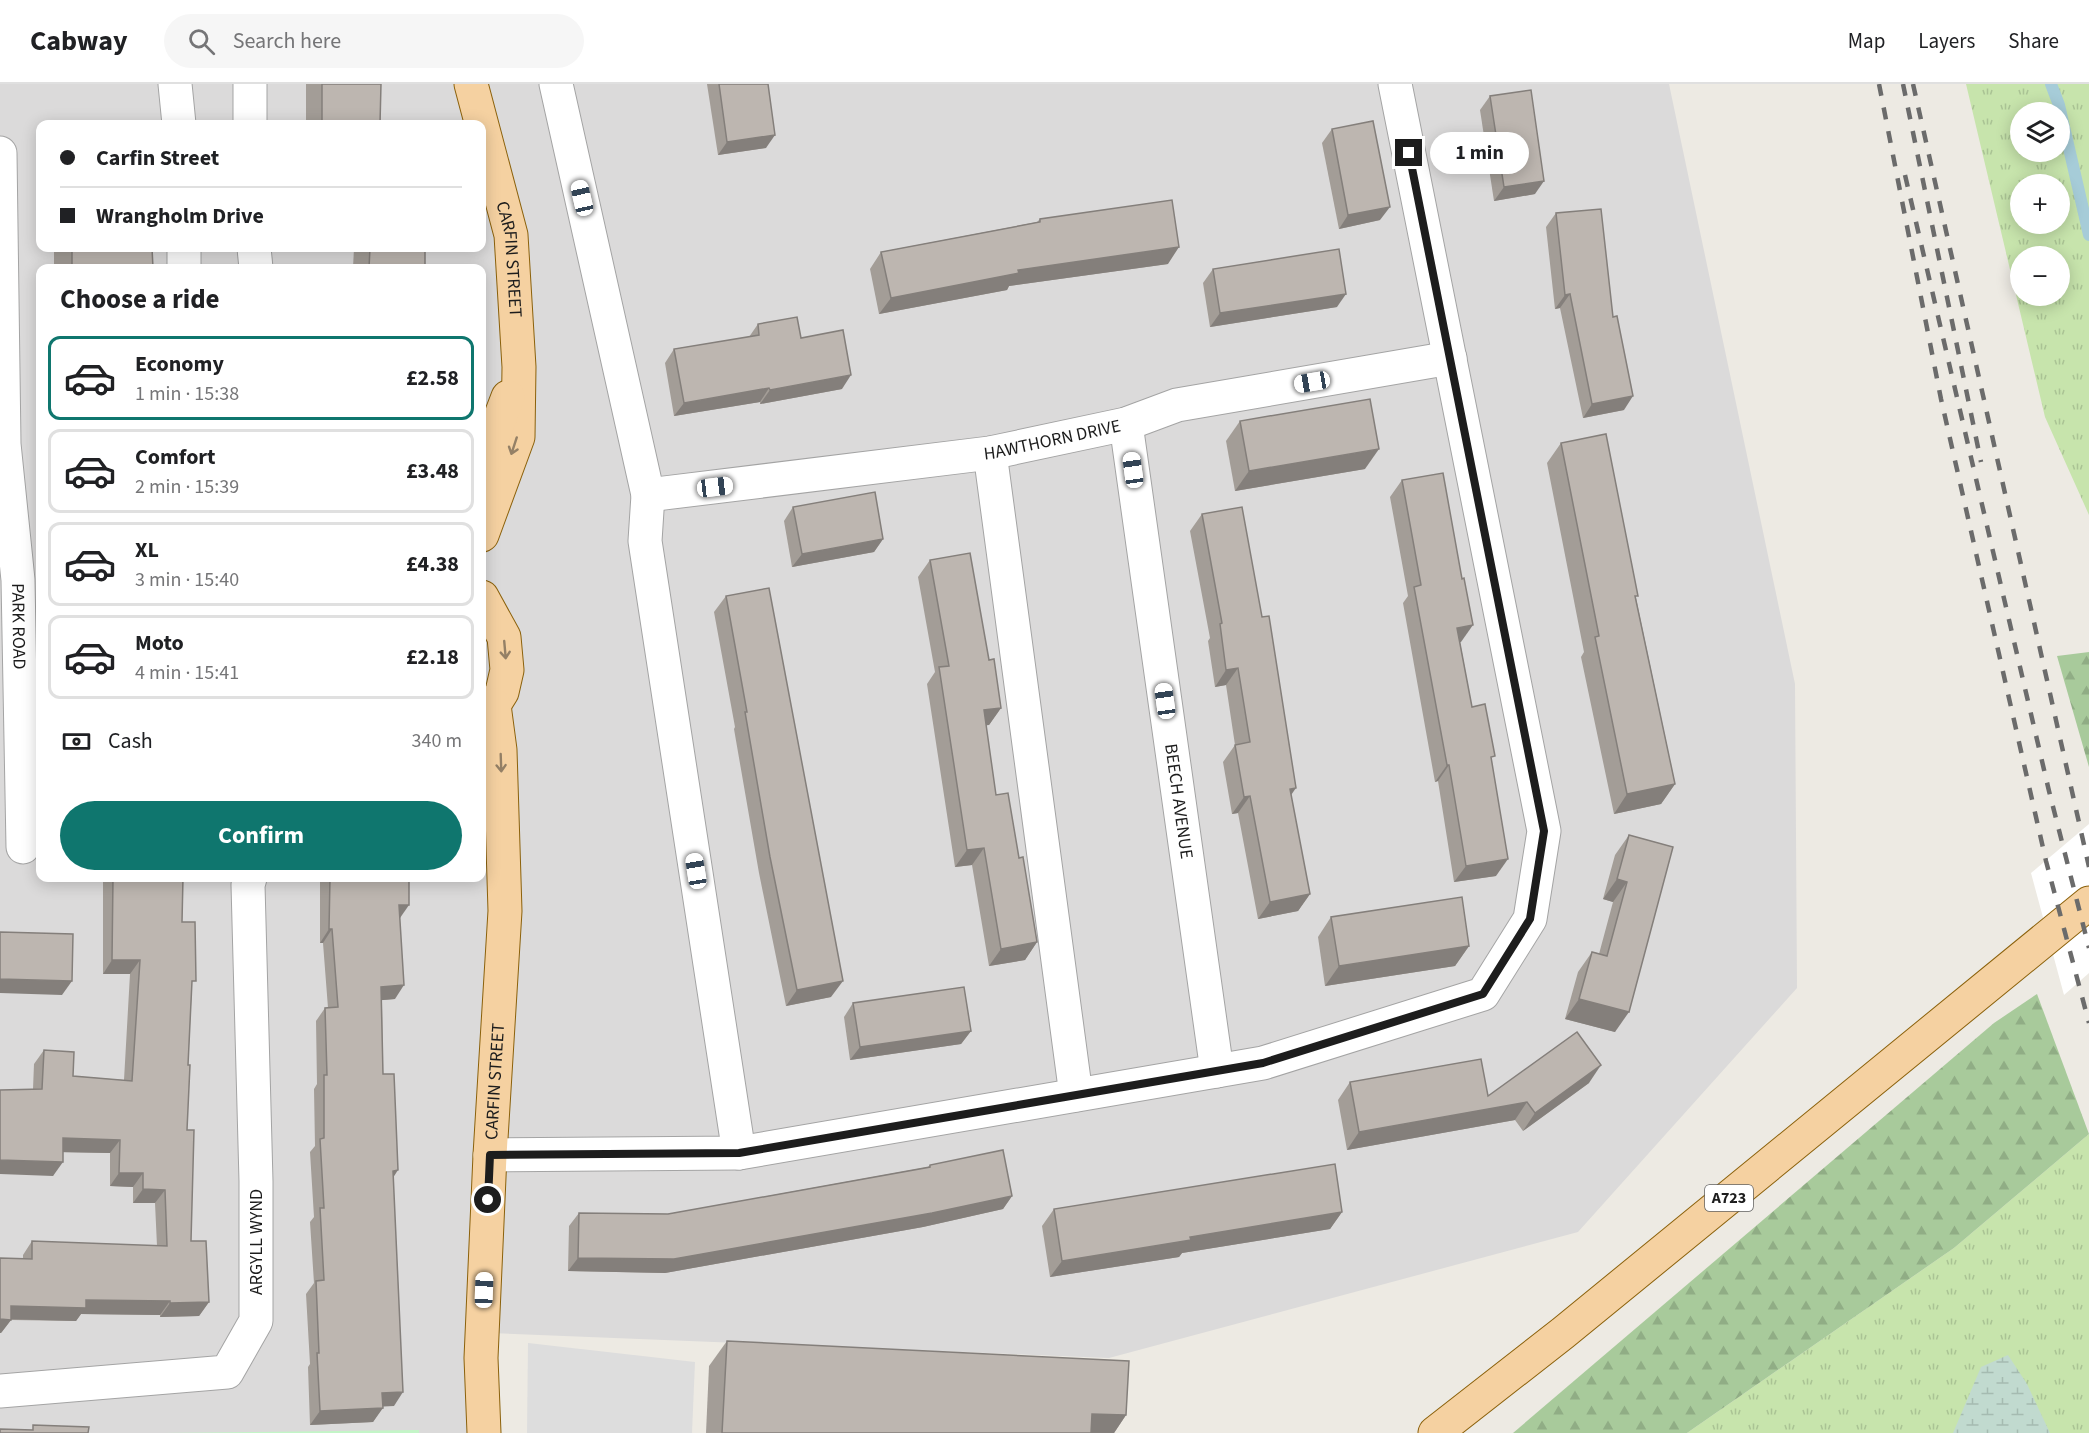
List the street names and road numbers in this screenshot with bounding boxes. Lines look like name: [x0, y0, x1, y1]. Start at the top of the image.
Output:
street label: CARFIN STREET: [490, 198, 528, 318]
street label: HAWTHORN DRIVE: [982, 413, 1123, 466]
street label: PARK ROAD: [6, 583, 32, 670]
street label: BEECH AVENUE: [1159, 742, 1200, 861]
street label: CARFIN STREET: [478, 1022, 511, 1141]
road number: A723: [1705, 1185, 1753, 1211]
street label: ARGYLL WYND: [244, 1189, 269, 1295]

